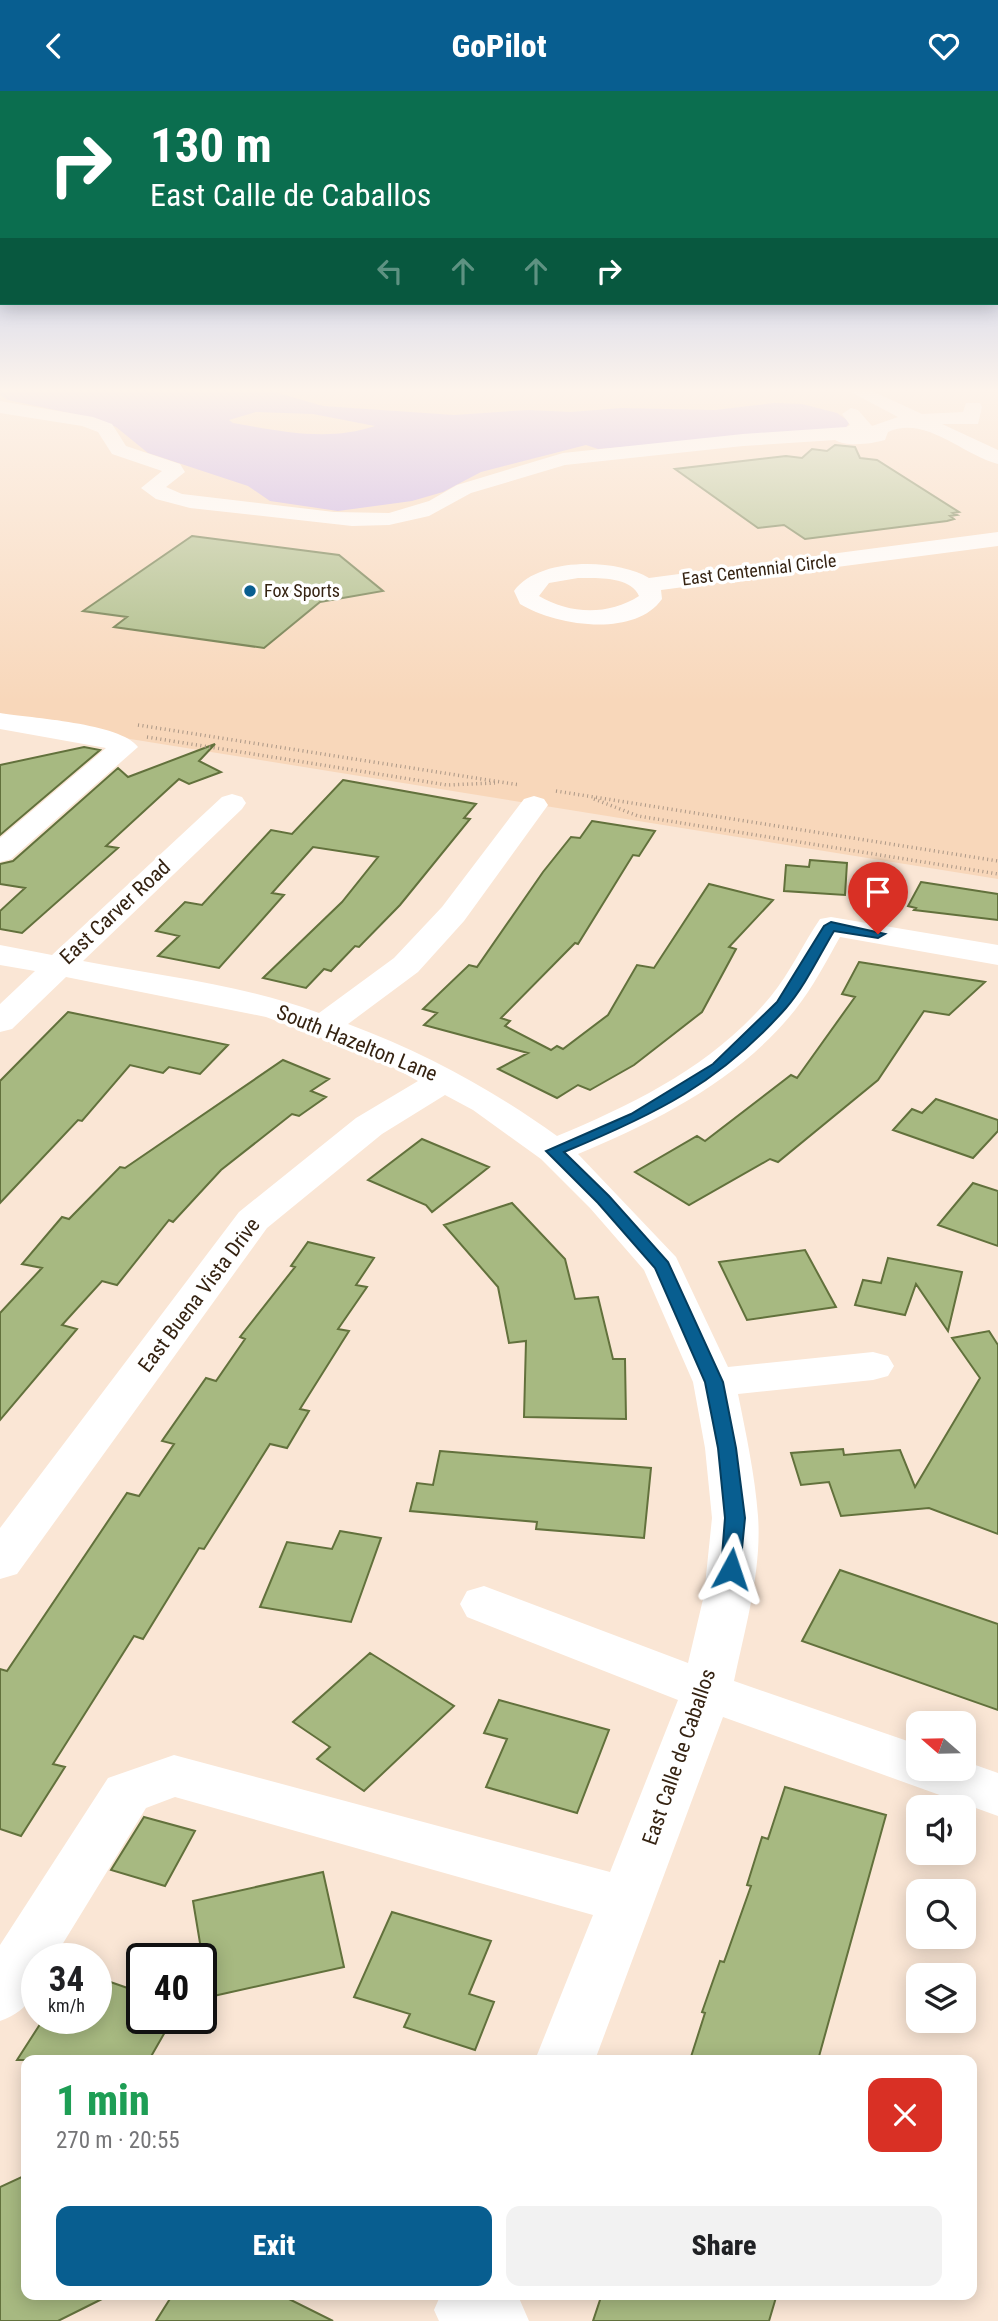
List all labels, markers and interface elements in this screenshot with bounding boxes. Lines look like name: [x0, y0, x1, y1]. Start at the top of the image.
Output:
icon: back: [35, 27, 73, 65]
text: GoPilot: [451, 27, 547, 65]
icon: heart: [925, 27, 963, 65]
text: 130 m: [150, 117, 272, 174]
icon: right: [35, 119, 126, 210]
text: East Calle de Caballos: [150, 176, 431, 214]
icon: left: [371, 252, 409, 290]
icon: ahead: [444, 252, 482, 290]
icon: ahead: [517, 252, 555, 290]
icon: right: [590, 252, 628, 290]
street label: East Centennial Circle: [681, 550, 837, 589]
place label: Fox Sports: [264, 580, 340, 601]
marker: Fox Sports: [242, 583, 258, 599]
street label: East Carver Road: [55, 855, 175, 969]
pin: [848, 862, 908, 934]
icon: arrive: [859, 873, 897, 911]
street label: South Hazelton Lane: [273, 1000, 441, 1086]
street label: East Buena Vista Drive: [133, 1213, 265, 1377]
position arrow: [694, 1532, 768, 1606]
street label: East Calle de Caballos: [638, 1666, 720, 1848]
north arrow: [906, 1711, 976, 1781]
map controls: [906, 1711, 976, 2033]
button: sound: [906, 1795, 976, 1865]
button: search: [906, 1879, 976, 1949]
speed limit sign: 40: [126, 1943, 217, 2034]
text: 34: [49, 1959, 84, 2000]
button: layers: [906, 1963, 976, 2033]
text: km/h: [48, 1995, 85, 2016]
text: 1 min: [56, 2076, 150, 2125]
button: close: [868, 2078, 942, 2152]
text: 270 m · 20:55: [56, 2127, 180, 2154]
button: Exit: [56, 2206, 492, 2286]
button: Share: [506, 2206, 942, 2286]

